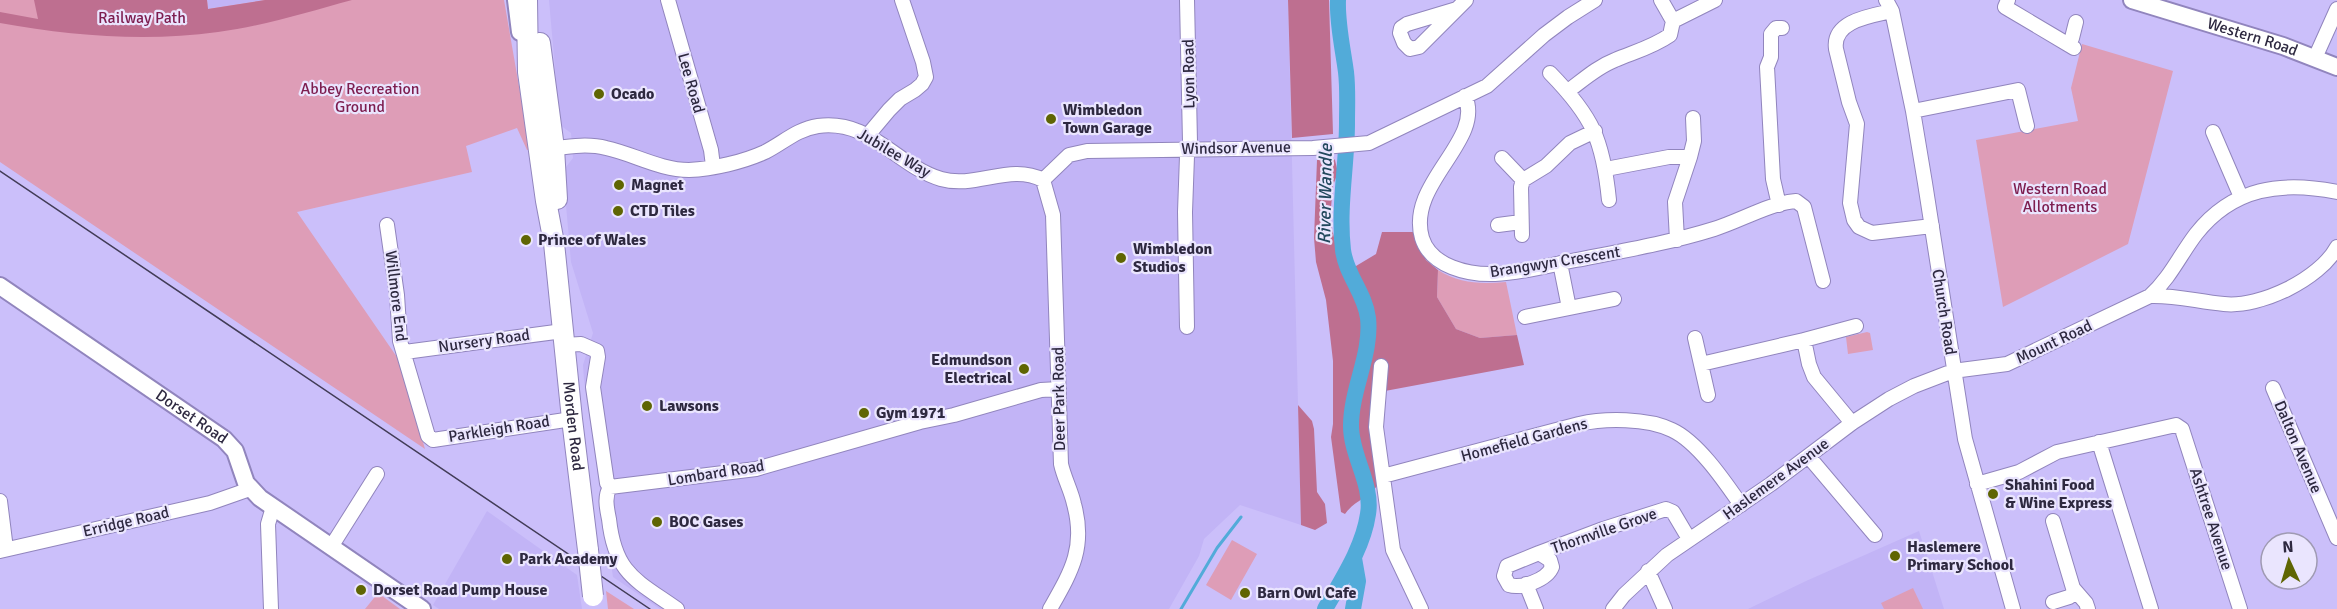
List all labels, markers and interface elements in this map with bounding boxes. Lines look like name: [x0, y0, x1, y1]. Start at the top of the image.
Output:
park label: Railway Path: [98, 8, 186, 28]
street label: Western Road: [2205, 13, 2301, 61]
street label: Lyon Road: [1178, 39, 1200, 109]
street label: Lee Road: [673, 51, 709, 115]
park label: Abbey Recreation Ground: [300, 79, 420, 117]
place label: Ocado: [611, 84, 654, 104]
marker: Ocado: [592, 87, 606, 101]
place label: Wimbledon Town Garage: [1063, 100, 1152, 138]
marker: Wimbledon Town Garage: [1044, 112, 1058, 126]
street label: Jubilee Way: [854, 124, 935, 182]
street label: Windsor Avenue: [1181, 137, 1291, 159]
water label: River Wandle: [1313, 143, 1337, 244]
place label: Magnet: [631, 175, 684, 195]
marker: Magnet: [612, 178, 626, 192]
park label: Western Road Allotments: [2013, 179, 2107, 217]
place label: CTD Tiles: [630, 201, 695, 221]
marker: CTD Tiles: [611, 204, 625, 218]
place label: Prince of Wales: [538, 230, 646, 250]
marker: Prince of Wales: [519, 233, 533, 247]
place label: Wimbledon Studios: [1133, 239, 1212, 277]
street label: Brangwyn Crescent: [1488, 242, 1622, 282]
street label: Willmore End: [380, 249, 412, 343]
marker: Wimbledon Studios: [1114, 251, 1128, 265]
street label: Church Road: [1927, 268, 1961, 356]
street label: Mount Road: [2013, 316, 2095, 368]
street label: Nursery Road: [437, 325, 531, 357]
street label: Deer Park Road: [1048, 347, 1070, 451]
place label: Edmundson Electrical: [931, 350, 1012, 388]
marker: Edmundson Electrical: [1017, 362, 1031, 376]
street label: Morden Road: [558, 380, 588, 472]
street label: Dorset Road: [152, 385, 231, 449]
place label: Lawsons: [659, 396, 719, 416]
street label: Dalton Avenue: [2269, 398, 2327, 496]
marker: Lawsons: [640, 399, 654, 413]
place label: Gym 1971: [876, 403, 946, 423]
marker: Gym 1971: [857, 406, 871, 420]
street label: Parkleigh Road: [447, 411, 551, 447]
street label: Homefield Gardens: [1459, 413, 1589, 467]
street label: Haslemere Avenue: [1719, 434, 1833, 524]
street label: Lombard Road: [666, 455, 766, 491]
street label: Ashtree Avenue: [2185, 465, 2237, 573]
place label: Shahini Food & Wine Express: [2005, 475, 2112, 513]
marker: Shahini Food & Wine Express: [1986, 487, 2000, 501]
street label: Erridge Road: [81, 502, 171, 542]
street label: Thornville Grove: [1549, 504, 1659, 558]
place label: BOC Gases: [669, 512, 743, 532]
marker: BOC Gases: [650, 515, 664, 529]
north arrow: [2259, 531, 2319, 591]
place label: Haslemere Primary School: [1907, 537, 2014, 575]
text: N: [2282, 537, 2294, 557]
place label: Park Academy: [519, 549, 618, 569]
marker: Haslemere Primary School: [1888, 549, 1902, 563]
marker: Park Academy: [500, 552, 514, 566]
place label: Dorset Road Pump House: [373, 580, 547, 600]
marker: Dorset Road Pump House: [354, 583, 368, 597]
place label: Barn Owl Cafe: [1257, 583, 1357, 603]
marker: Barn Owl Cafe: [1238, 586, 1252, 600]

